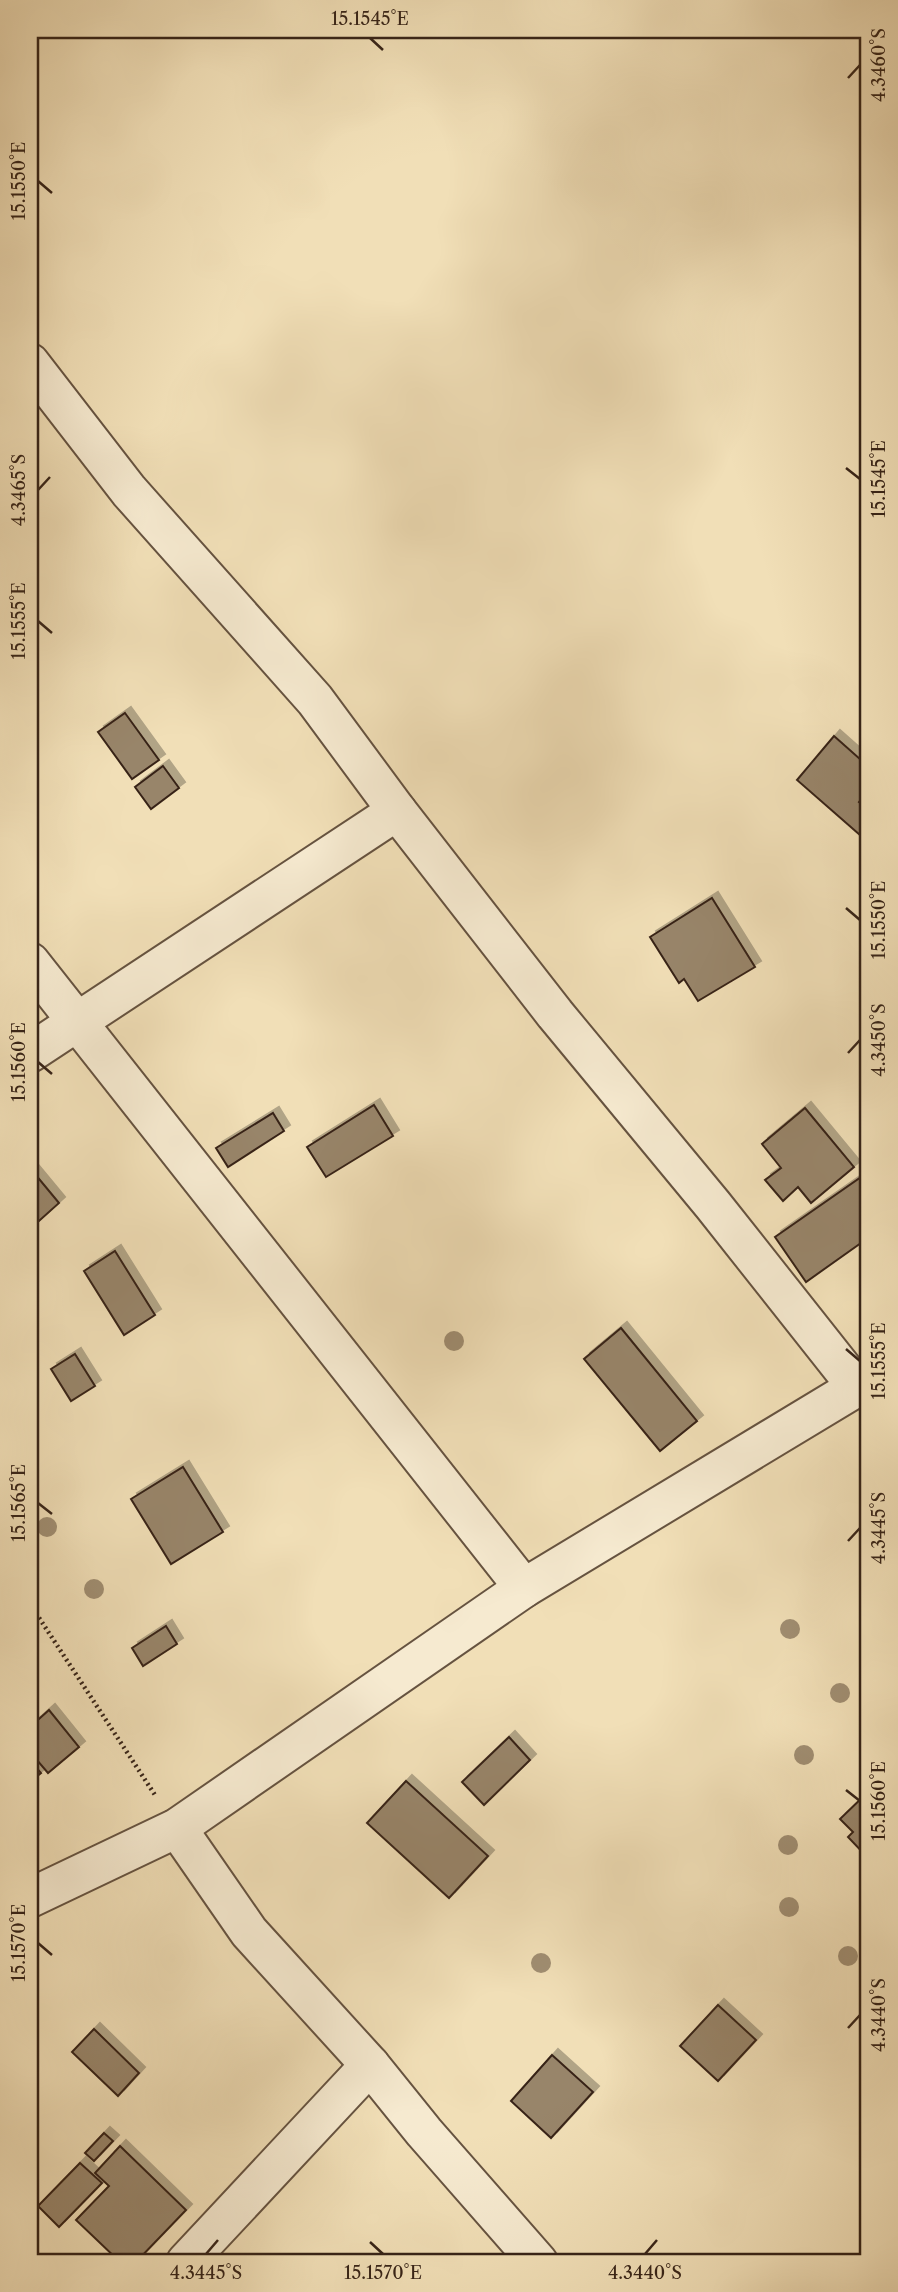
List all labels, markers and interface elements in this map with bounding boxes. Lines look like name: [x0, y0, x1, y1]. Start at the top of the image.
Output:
text: 15.1545°E: [331, 8, 409, 30]
text: 4.3460°S: [868, 28, 890, 102]
text: 15.1550°E: [8, 141, 30, 221]
text: 15.1545°E: [868, 440, 890, 518]
text: 4.3465°S: [8, 454, 30, 526]
text: 15.1555°E: [8, 582, 30, 660]
text: 15.1550°E: [868, 880, 890, 960]
text: 4.3450°S: [868, 1003, 890, 1077]
text: 15.1560°E: [8, 1022, 30, 1102]
text: 15.1555°E: [868, 1322, 890, 1400]
text: 15.1565°E: [8, 1464, 30, 1542]
text: 4.3445°S: [868, 1492, 890, 1564]
text: 15.1560°E: [868, 1761, 890, 1841]
text: 15.1570°E: [8, 1904, 30, 1982]
text: 4.3440°S: [868, 1978, 890, 2052]
text: 4.3445°S: [170, 2262, 242, 2284]
text: 15.1570°E: [344, 2262, 422, 2284]
text: 4.3440°S: [608, 2262, 682, 2284]

